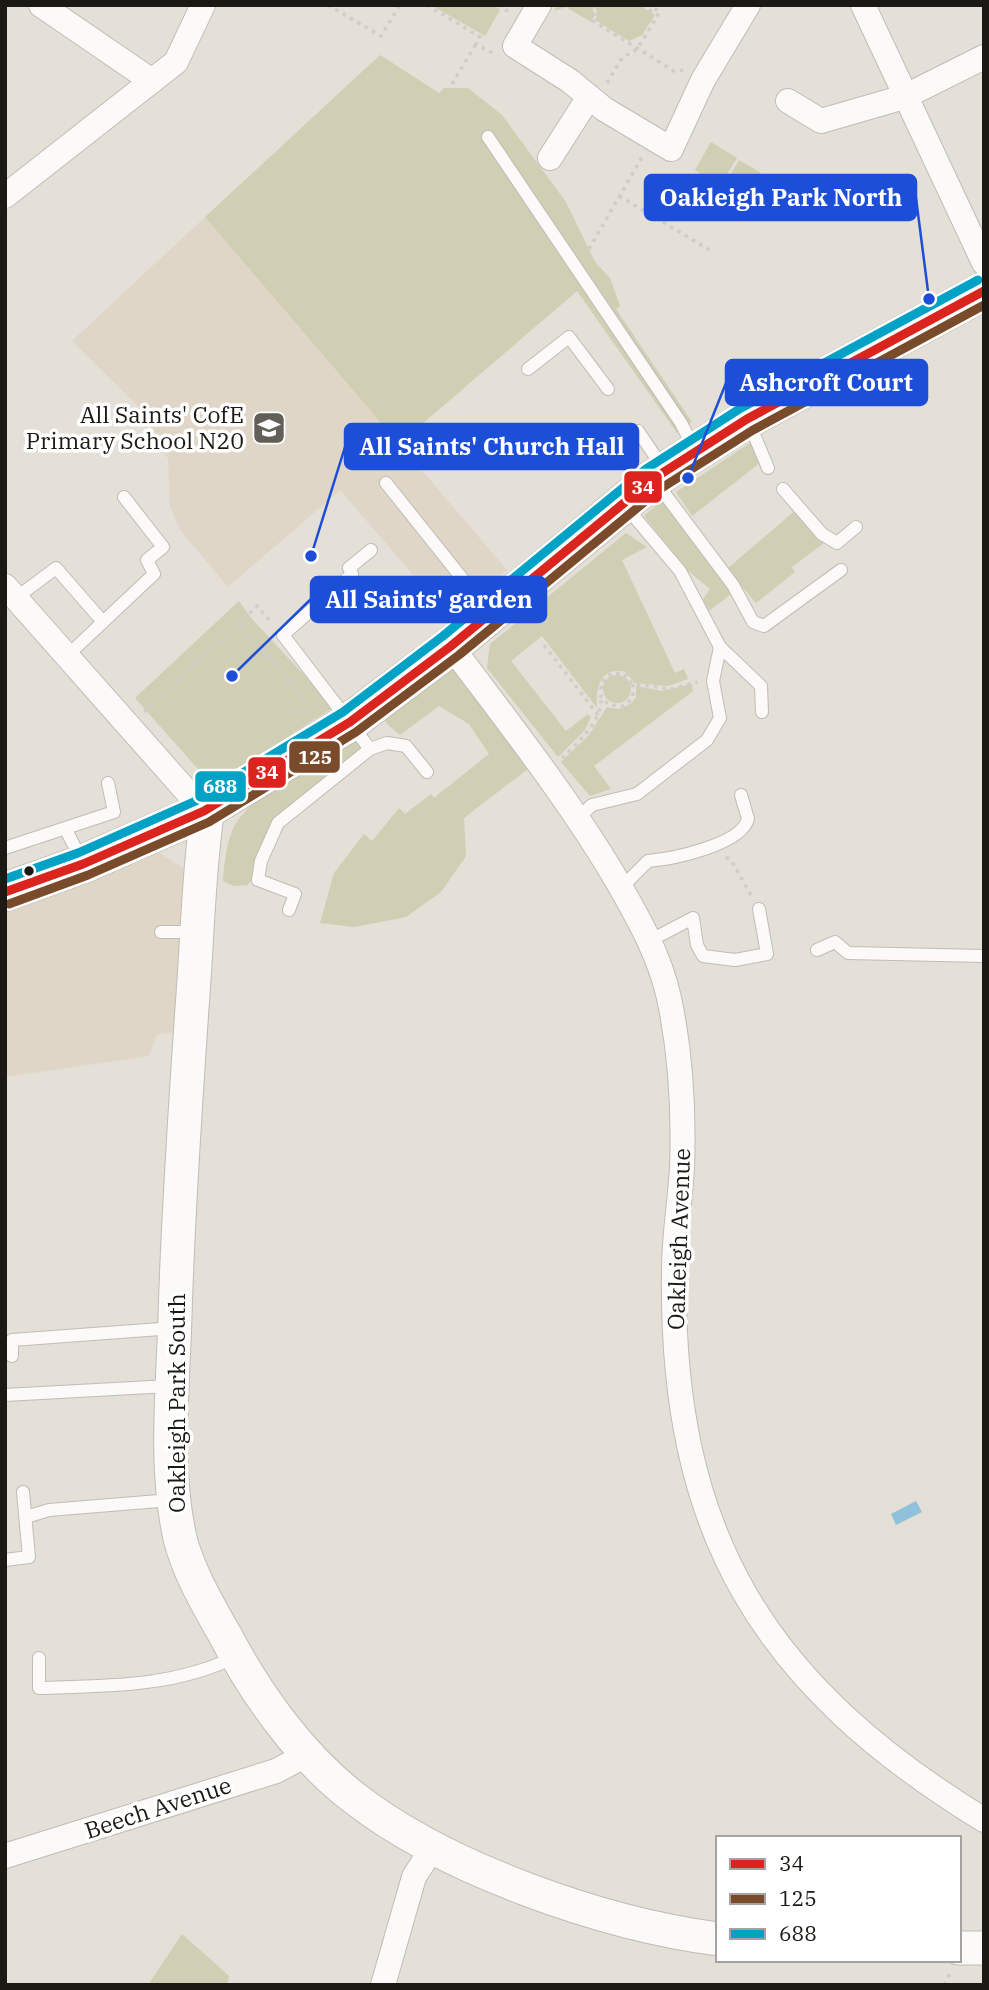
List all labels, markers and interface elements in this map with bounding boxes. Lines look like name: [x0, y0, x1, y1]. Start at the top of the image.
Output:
callout: Oakleigh Park North: [645, 175, 916, 220]
text: Oakleigh Park North: [660, 181, 902, 213]
callout: Ashcroft Court: [726, 360, 927, 405]
text: Ashcroft Court: [739, 366, 913, 398]
place label: All Saints' CofE Primary School N20: [26, 399, 244, 455]
school or university icon: All Saints' CofE Primary School N20: [250, 409, 288, 447]
callout: All Saints' Church Hall: [345, 424, 638, 469]
text: All Saints' Church Hall: [359, 430, 625, 462]
line badge: 34: [623, 470, 663, 504]
text: 34: [632, 475, 654, 499]
callout: All Saints' garden: [311, 577, 546, 622]
text: All Saints' garden: [325, 583, 533, 615]
line badge: 125: [288, 740, 341, 774]
text: 125: [298, 745, 332, 769]
line badge: 34: [247, 756, 287, 789]
text: 34: [256, 760, 278, 784]
line badge: 688: [194, 770, 247, 803]
text: 688: [203, 774, 237, 798]
unlabelled marker: [22, 864, 36, 878]
street label: Oakleigh Avenue: [660, 1148, 696, 1330]
street label: Oakleigh Park South: [161, 1293, 191, 1513]
street label: Beech Avenue: [81, 1769, 235, 1845]
legend: [716, 1836, 961, 1962]
text: 34: [779, 1849, 804, 1877]
text: 125: [779, 1884, 817, 1912]
text: 688: [779, 1919, 817, 1947]

